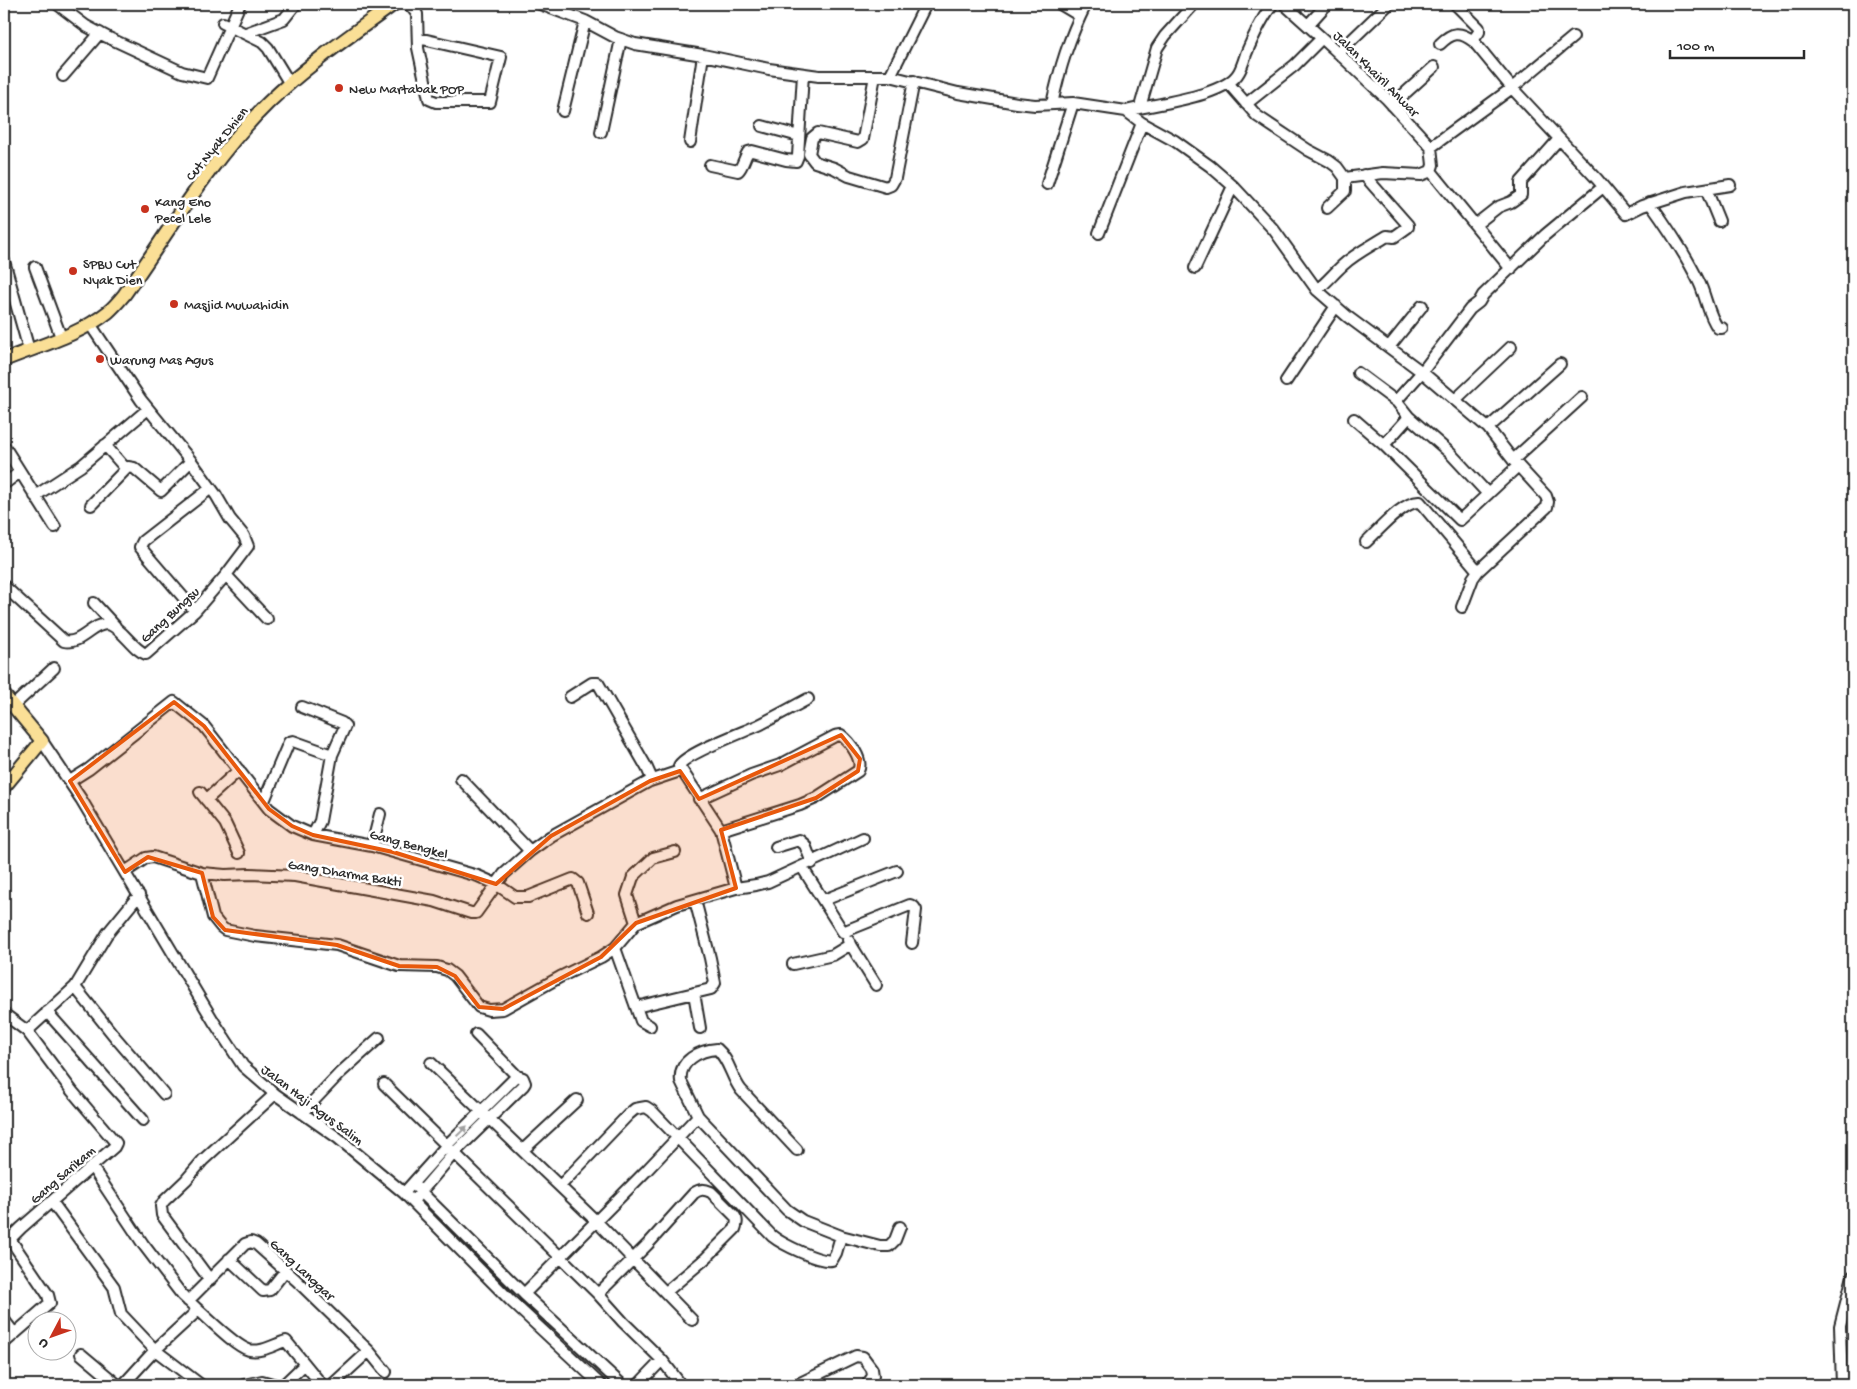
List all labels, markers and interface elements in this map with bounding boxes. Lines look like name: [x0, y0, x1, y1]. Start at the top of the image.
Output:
street label: Jalan Khairil Anwar: [1329, 28, 1423, 122]
scale bar: [1670, 28, 1803, 60]
text: 100 m: [1676, 38, 1715, 56]
marker: New Martabak POP: [333, 82, 345, 94]
place label: New Martabak POP: [349, 82, 464, 99]
street label: Cut Nyak Dhien: [183, 104, 253, 185]
place label: Kang Eno Pecel Lele: [154, 195, 212, 228]
marker: Kang Eno Pecel Lele: [139, 203, 151, 215]
place label: SPBU Cut Nyak Dien: [83, 257, 143, 290]
marker: SPBU Cut Nyak Dien: [67, 265, 79, 277]
marker: Masjid Muwahidin: [168, 298, 180, 310]
place label: Masjid Muwahidin: [184, 298, 289, 315]
marker: Warung Mas Agus: [94, 353, 106, 365]
place label: Warung Mas Agus: [110, 353, 214, 370]
street label: Gang Bungsu: [138, 584, 204, 647]
street label: Gang Bengkel: [367, 827, 449, 864]
street label: Gang Dharma Bakti: [287, 857, 403, 892]
street label: Jalan Haji Agus Salim: [257, 1062, 366, 1150]
one-way arrow: [456, 1125, 468, 1137]
street label: Gang Sarikam: [28, 1143, 100, 1209]
street label: Gang Langgar: [265, 1236, 338, 1306]
north arrow: [28, 1312, 78, 1362]
text: U: [35, 1334, 53, 1352]

